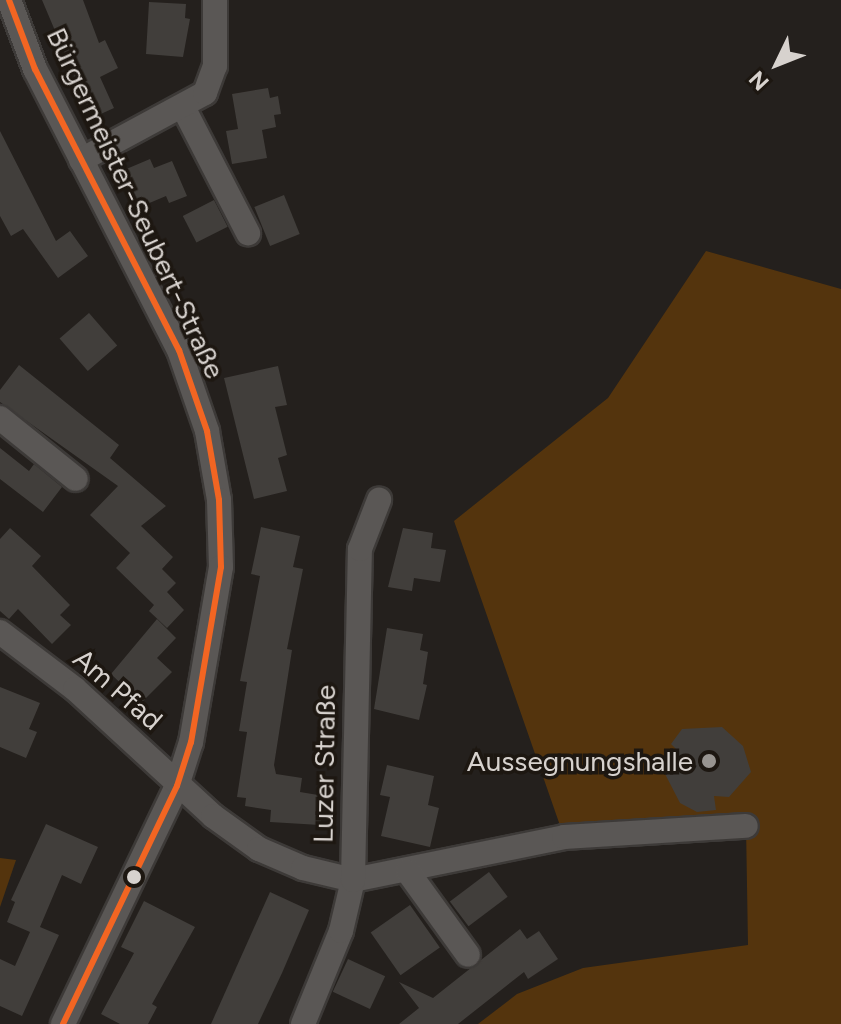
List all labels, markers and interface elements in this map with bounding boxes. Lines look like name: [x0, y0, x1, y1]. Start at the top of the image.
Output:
street label: Bürgermeister-Seubert-Straße: [40, 22, 232, 384]
north arrow: [737, 24, 817, 104]
text: N: [743, 65, 775, 96]
street label: Am Pfad: [67, 641, 169, 737]
street label: Luzer Straße: [306, 685, 342, 843]
place label: Aussegnungshalle: [467, 744, 693, 778]
marker: Aussegnungshalle: [700, 752, 718, 770]
unlabelled marker: [126, 869, 142, 885]

